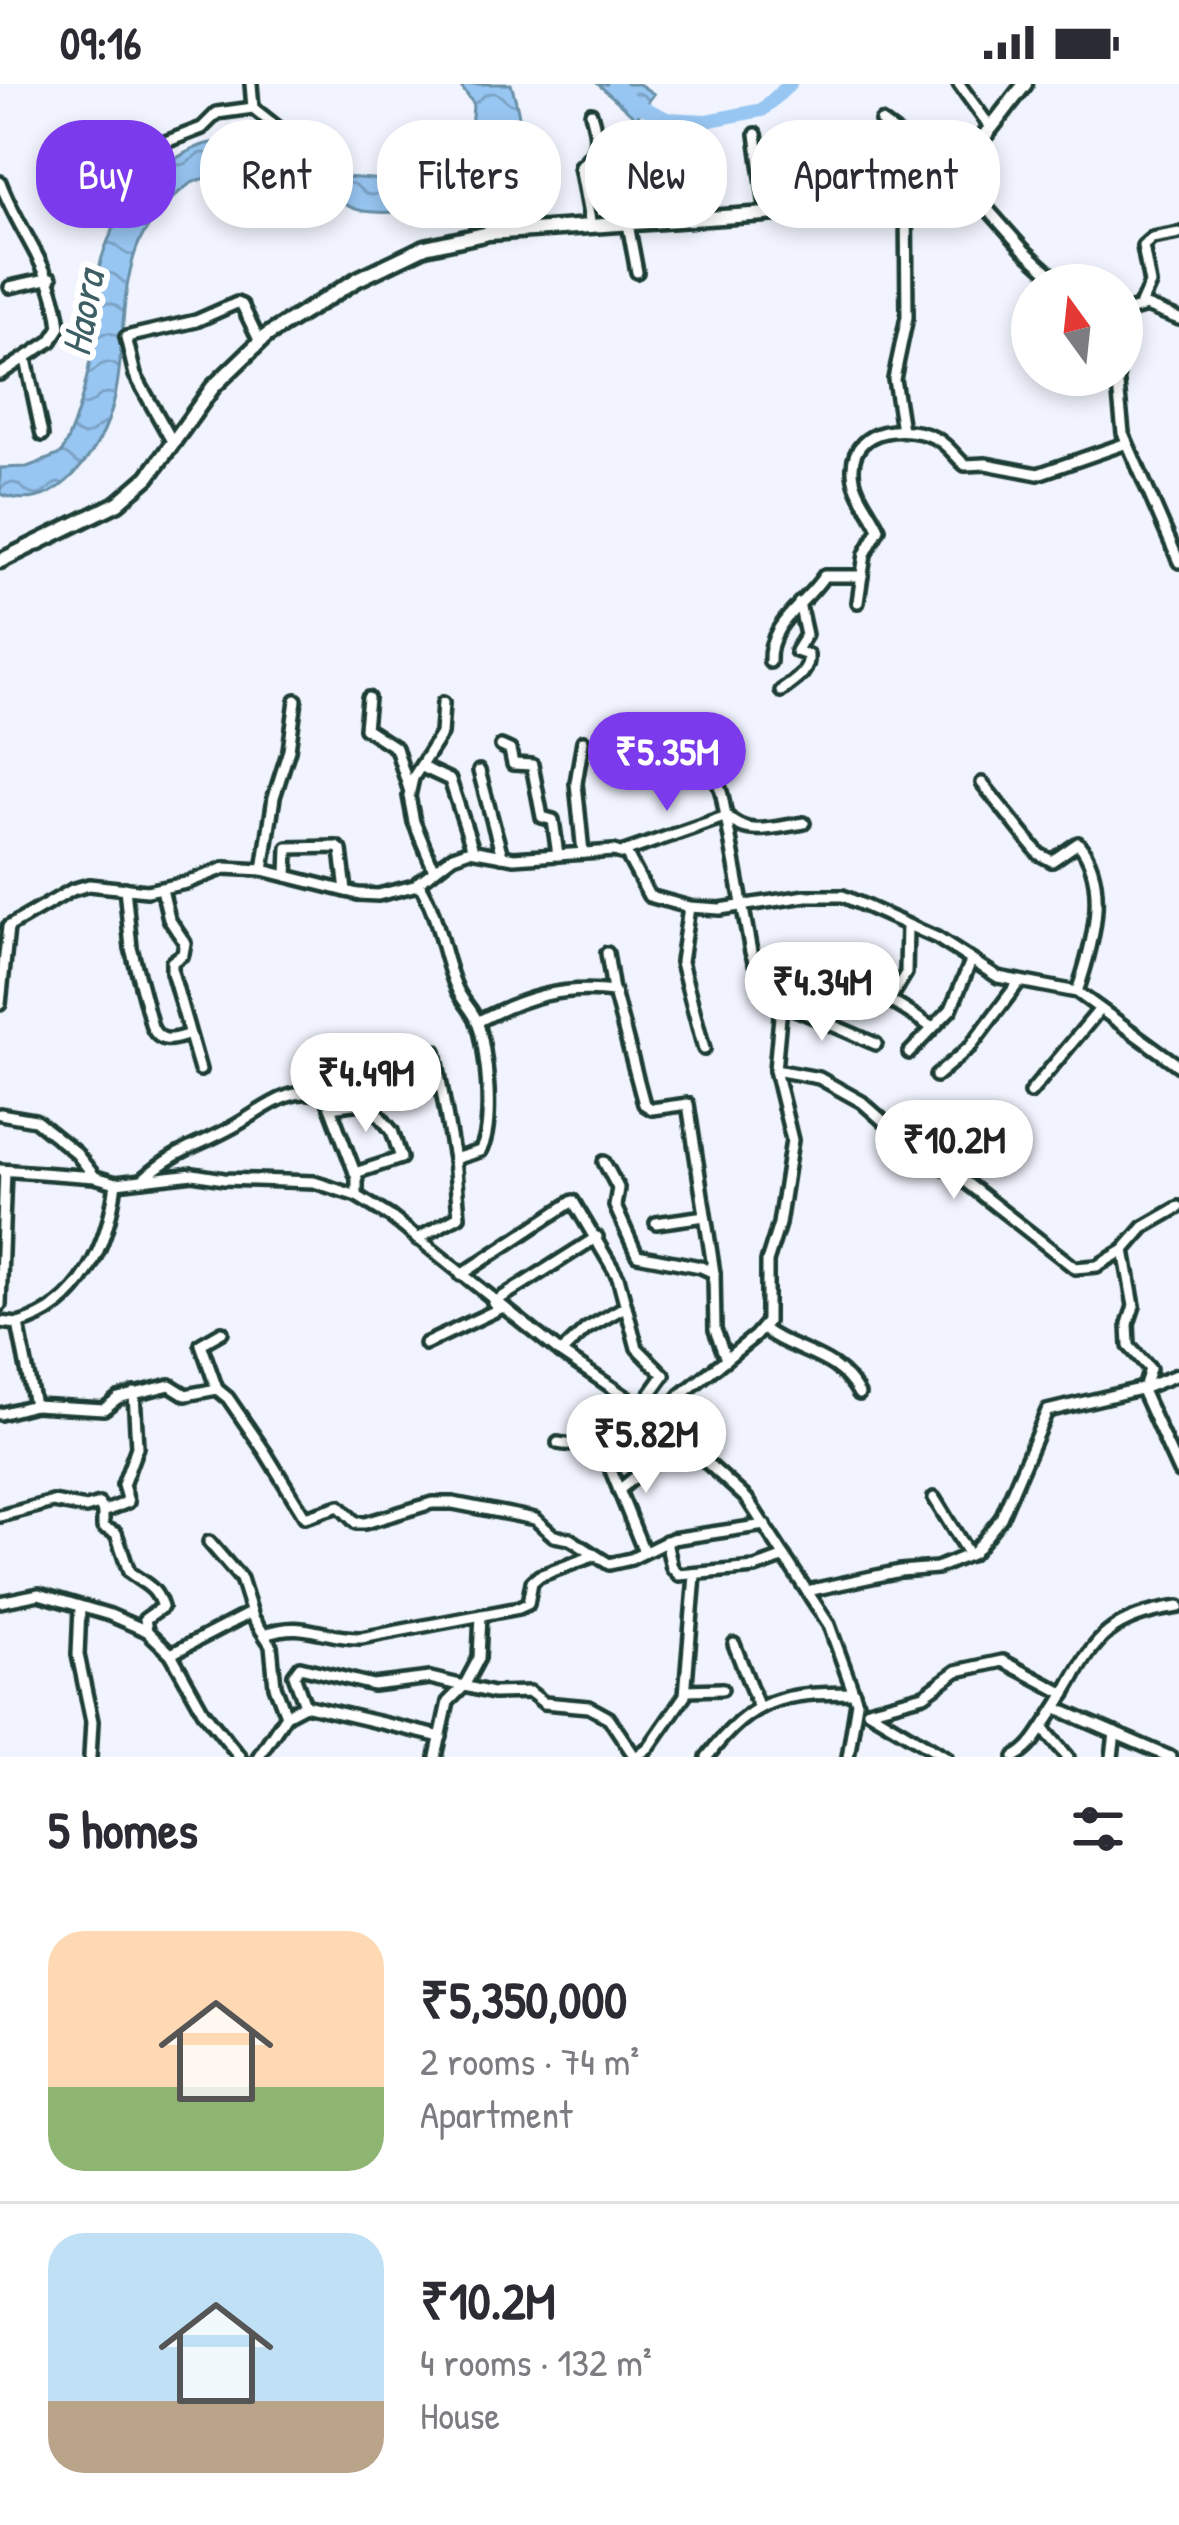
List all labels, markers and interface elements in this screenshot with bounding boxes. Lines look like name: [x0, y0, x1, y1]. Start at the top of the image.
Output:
text: 09:16: [60, 12, 141, 73]
chip: Buy: [36, 120, 176, 228]
chip: Rent: [200, 120, 353, 228]
chip: Filters: [377, 120, 561, 228]
chip: New: [585, 120, 727, 228]
chip: Apartment: [751, 120, 1000, 228]
water label: Haora: [46, 261, 118, 360]
north arrow: [1011, 264, 1143, 396]
map controls: [1011, 264, 1143, 396]
pin: ₹5.35M: [569, 712, 765, 814]
text: ₹5.35M: [615, 724, 719, 777]
pin: ₹4.34M: [724, 942, 920, 1044]
text: ₹4.34M: [772, 954, 872, 1007]
pin: ₹4.49M: [268, 1033, 464, 1135]
text: ₹4.49M: [317, 1045, 415, 1098]
pin: ₹10.2M: [856, 1100, 1052, 1202]
text: ₹10.2M: [902, 1112, 1006, 1165]
pin: ₹5.82M: [548, 1394, 744, 1496]
text: ₹5.82M: [593, 1406, 699, 1459]
text: 5 homes: [48, 1795, 198, 1864]
icon: filters: [1065, 1796, 1131, 1862]
text: ₹5,350,000: [420, 1965, 627, 2034]
icon: home: [144, 1979, 288, 2123]
text: 2 rooms · 74 m²: [420, 2034, 639, 2087]
text: Apartment: [420, 2087, 573, 2140]
text: ₹10.2M: [420, 2266, 556, 2335]
icon: home: [144, 2281, 288, 2425]
text: 4 rooms · 132 m²: [420, 2335, 652, 2388]
text: House: [420, 2388, 500, 2441]

